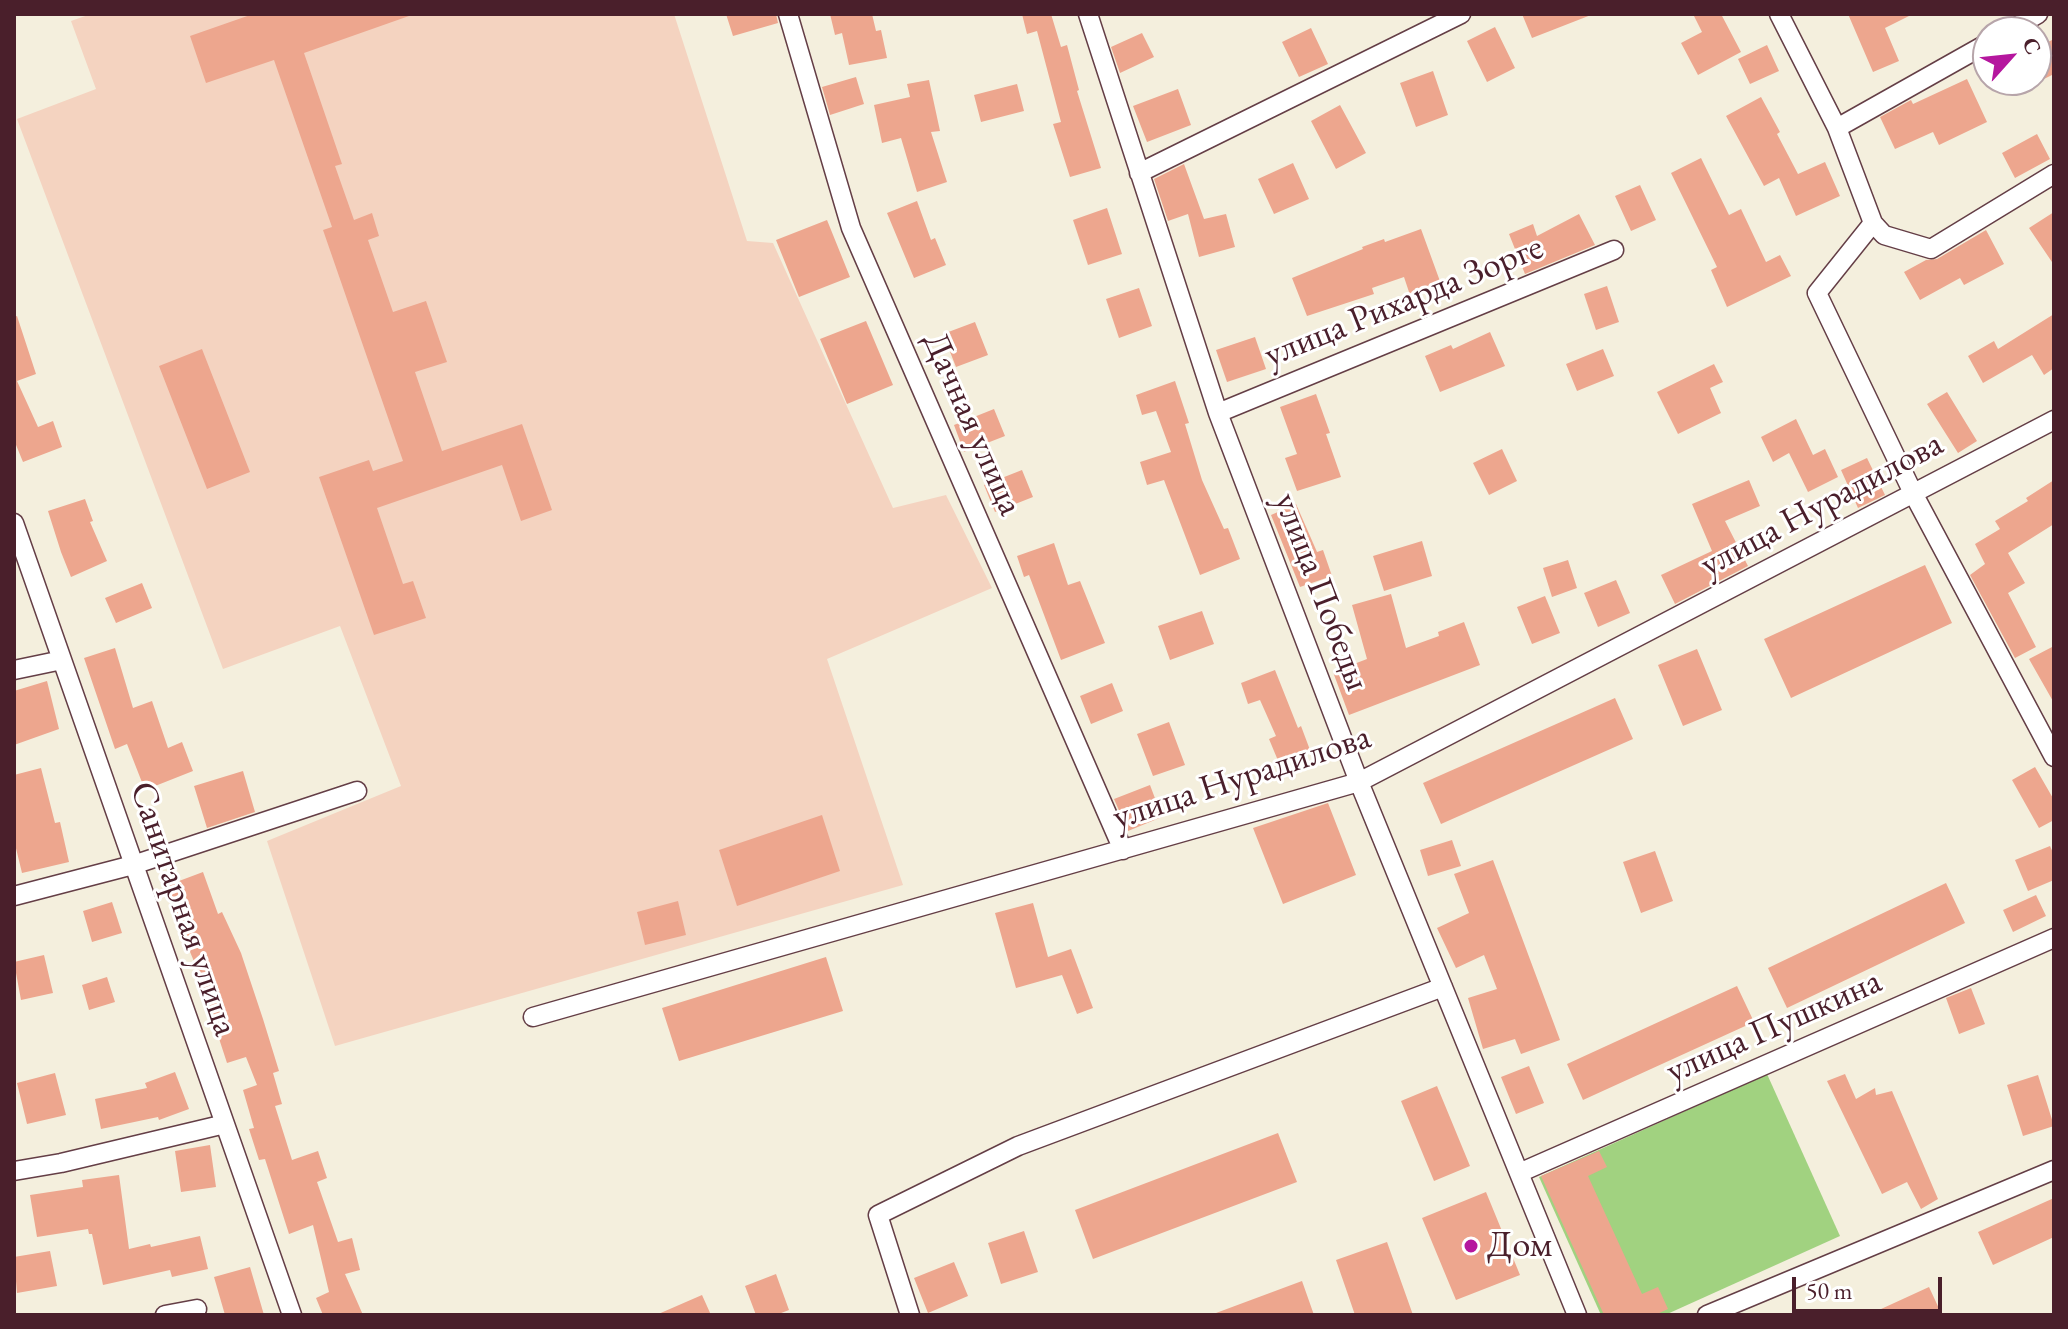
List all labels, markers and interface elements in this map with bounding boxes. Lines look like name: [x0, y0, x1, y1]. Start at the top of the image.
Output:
north arrow: [1972, 16, 2052, 96]
text: С: [2016, 32, 2049, 59]
street label: улица Рихарда Зорге: [1258, 226, 1550, 378]
street label: Дачная улица: [912, 326, 1032, 522]
street label: улица Нурадилова: [1693, 423, 1951, 587]
street label: улица Победы: [1264, 487, 1378, 697]
street label: улица Нурадилова: [1108, 716, 1376, 840]
street label: Санитарная улица: [119, 776, 247, 1042]
street label: улица Пушкина: [1660, 960, 1888, 1094]
place label: Дом: [1487, 1224, 1552, 1268]
marker: Дом: [1462, 1237, 1480, 1255]
scale bar: [1796, 1261, 1946, 1311]
text: 50 m: [1806, 1275, 1853, 1306]

